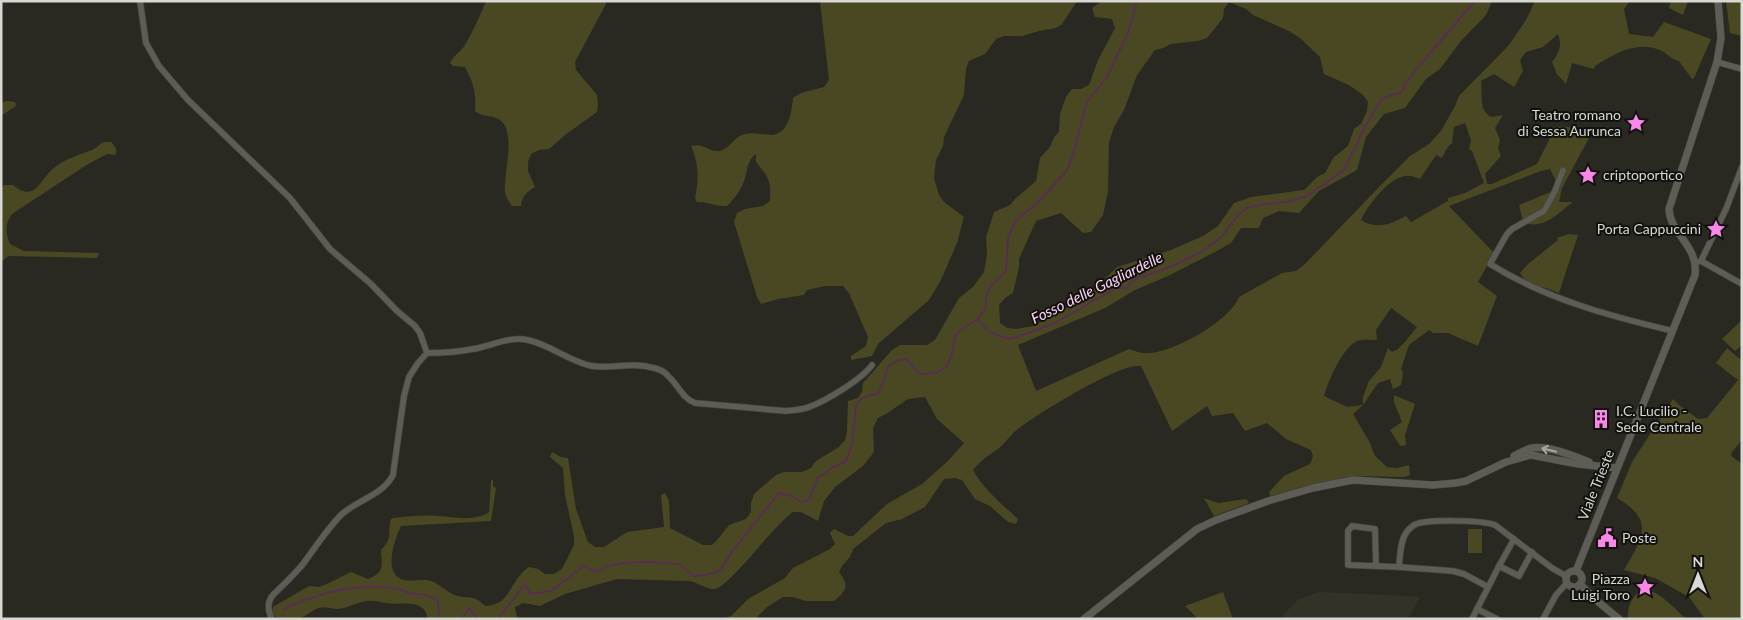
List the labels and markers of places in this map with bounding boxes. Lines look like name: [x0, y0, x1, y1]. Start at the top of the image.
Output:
place label: Teatro romano di Sessa Aurunca: [1518, 106, 1621, 139]
place icon: Teatro romano di Sessa Aurunca: [1625, 112, 1647, 134]
place icon: criptoportico: [1577, 164, 1599, 186]
place label: criptoportico: [1603, 166, 1683, 183]
place icon: Porta Cappuccini: [1705, 218, 1727, 240]
place label: Porta Cappuccini: [1597, 220, 1701, 237]
place label: I.C. Lucilio - Sede Centrale: [1616, 402, 1702, 435]
building icon: I.C. Lucilio - Sede Centrale: [1590, 408, 1612, 430]
public building icon: Poste: [1596, 527, 1618, 549]
place label: Poste: [1622, 529, 1656, 546]
place label: Piazza Luigi Toro: [1571, 570, 1630, 603]
place icon: Piazza Luigi Toro: [1634, 576, 1656, 598]

